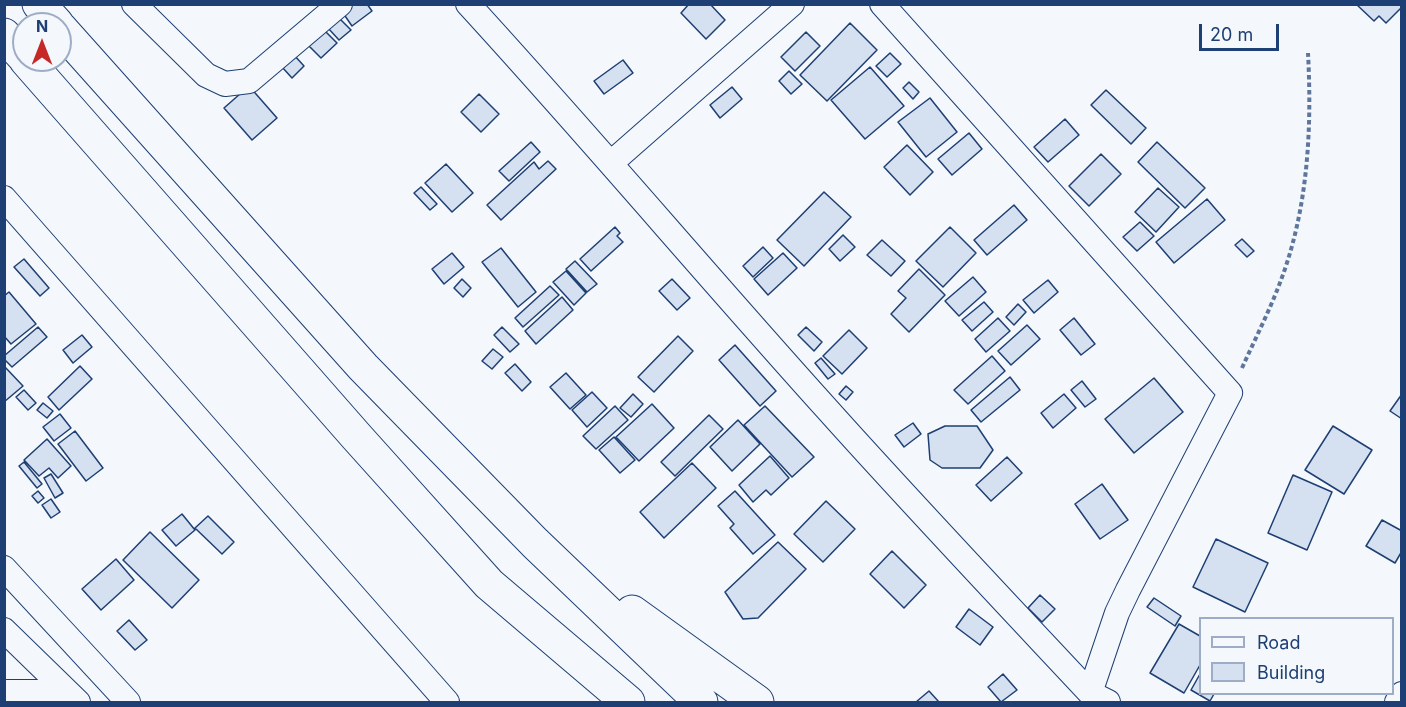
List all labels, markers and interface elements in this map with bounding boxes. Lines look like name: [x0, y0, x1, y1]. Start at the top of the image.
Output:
north arrow: [12, 12, 72, 72]
scale bar: [1202, 12, 1282, 50]
text: N: [36, 16, 48, 36]
text: 20 m: [1210, 24, 1253, 45]
legend: [1199, 617, 1394, 695]
text: Road: [1257, 632, 1300, 653]
text: Building: [1257, 662, 1325, 683]

